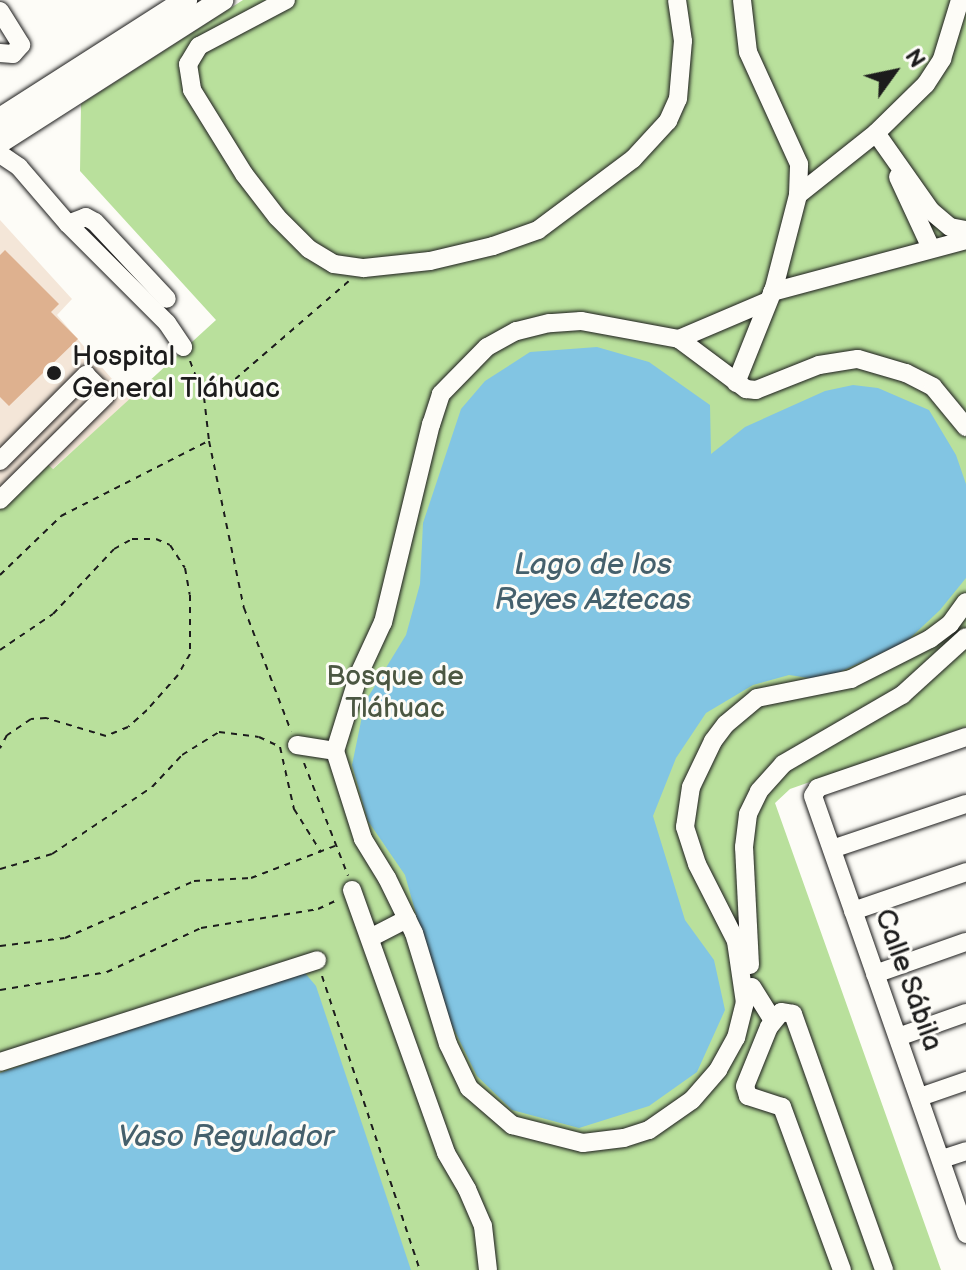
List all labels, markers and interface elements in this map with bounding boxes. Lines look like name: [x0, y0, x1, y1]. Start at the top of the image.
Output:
north arrow: [854, 32, 934, 112]
text: N: [899, 44, 930, 73]
place label: Hospital General Tláhuac: [72, 340, 281, 406]
marker: Hospital General Tláhuac: [43, 362, 65, 384]
water label: Lago de los Reyes Aztecas: [495, 547, 691, 618]
park label: Bosque de Tláhuac: [326, 660, 464, 726]
street label: Calle Sábila: [867, 904, 949, 1056]
water label: Vaso Regulador: [118, 1119, 334, 1155]

